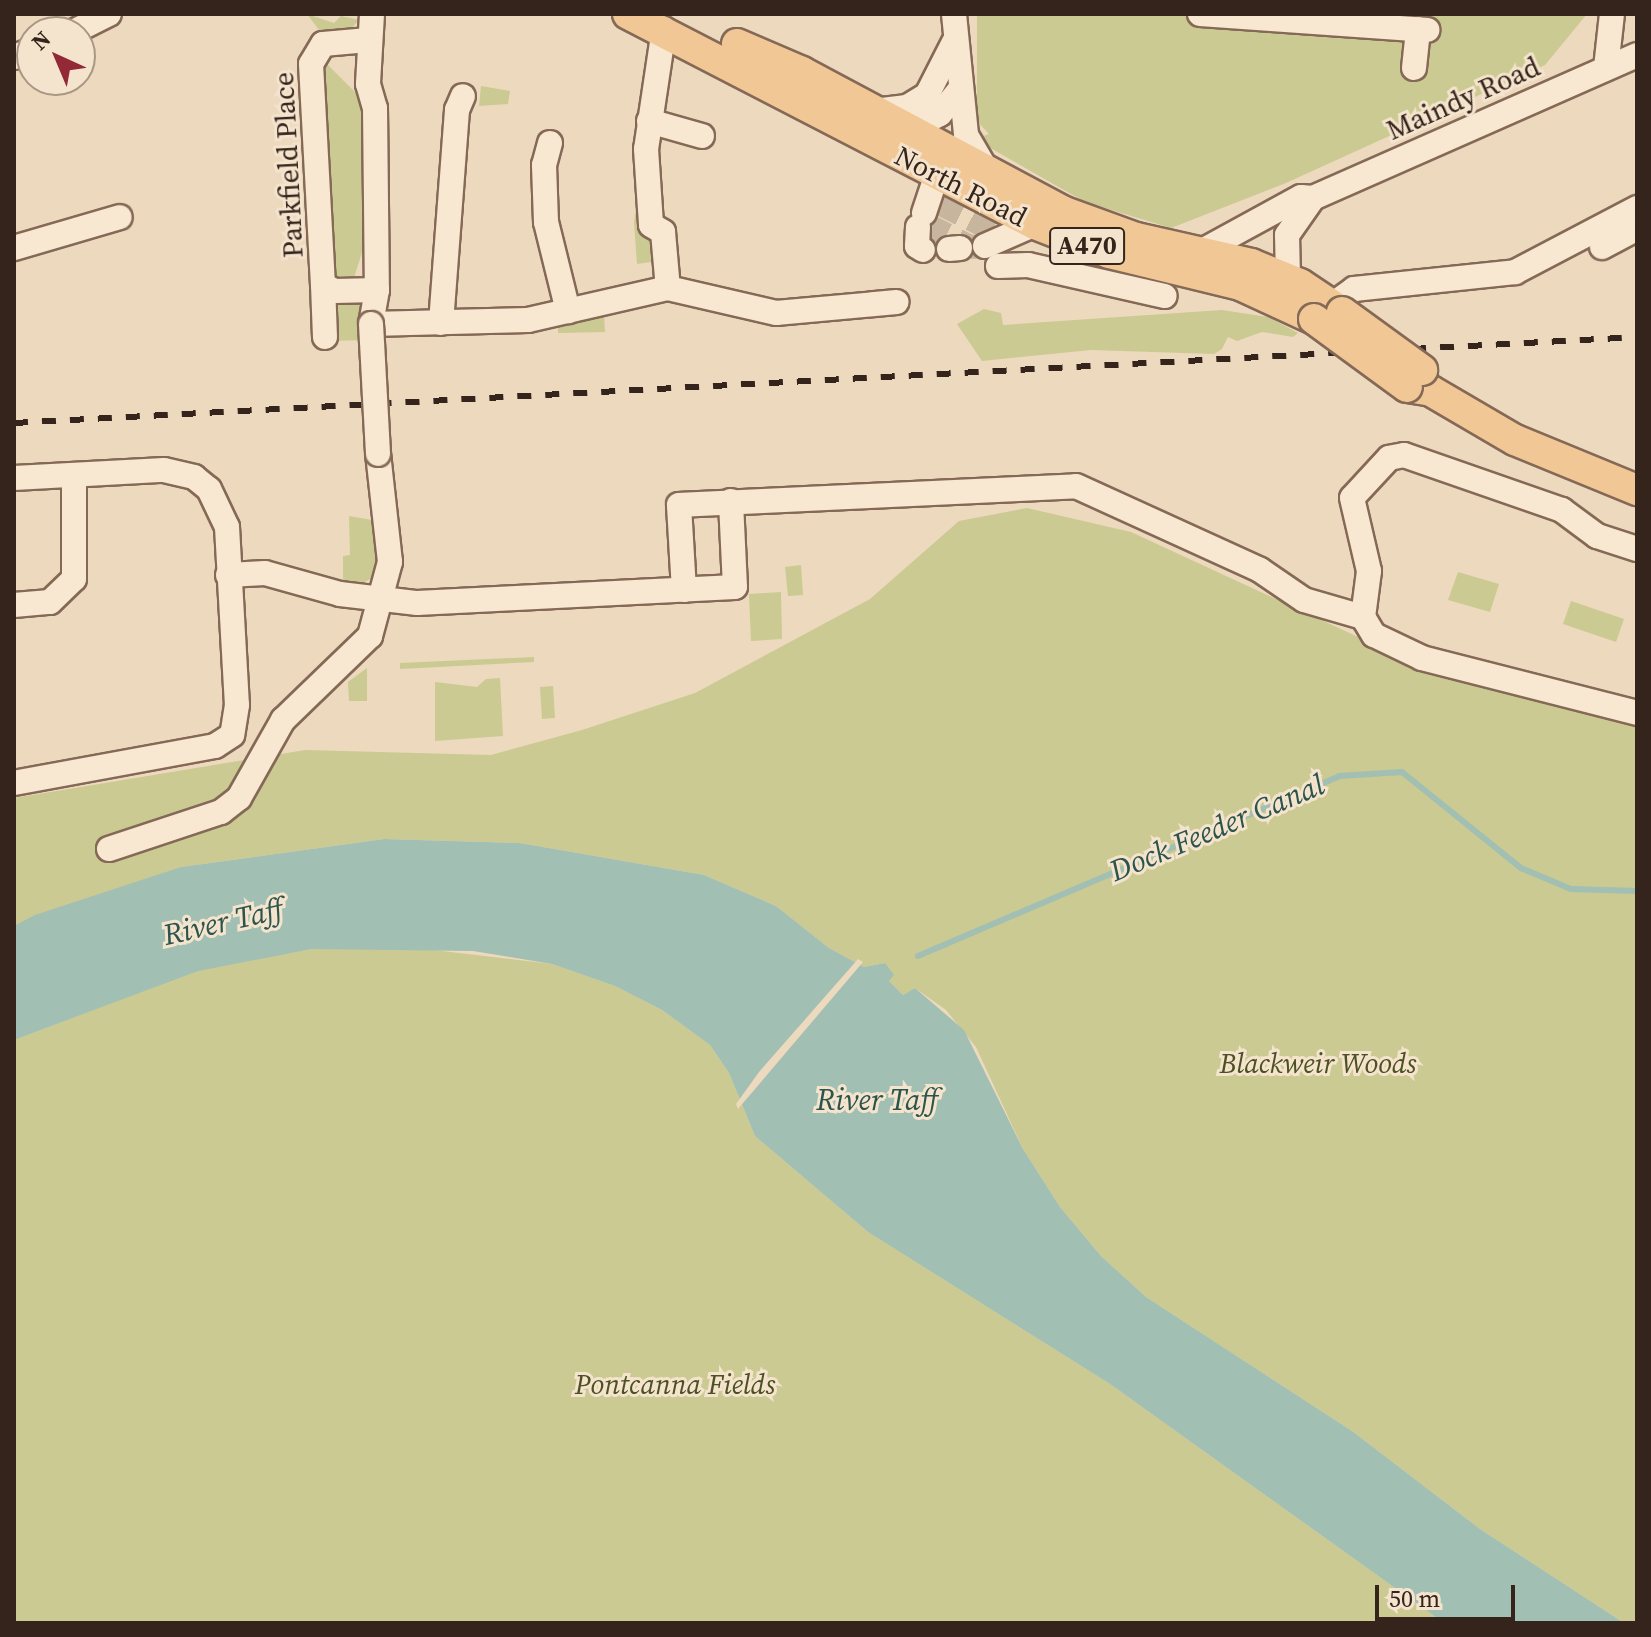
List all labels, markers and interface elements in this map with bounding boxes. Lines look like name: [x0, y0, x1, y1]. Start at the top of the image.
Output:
north arrow: [16, 16, 96, 96]
text: N: [25, 24, 57, 57]
street label: Maindy Road: [1381, 49, 1545, 147]
street label: Parkfield Place: [266, 71, 310, 259]
street label: North Road: [889, 138, 1033, 234]
road number: A470: [1049, 224, 1125, 268]
water label: Dock Feeder Canal: [1104, 767, 1330, 889]
water label: River Taff: [160, 891, 286, 953]
park label: Blackweir Woods: [1220, 1046, 1416, 1080]
water label: River Taff: [816, 1082, 938, 1118]
park label: Pontcanna Fields: [575, 1367, 775, 1401]
scale bar: [1379, 1569, 1519, 1619]
text: 50 m: [1389, 1582, 1440, 1615]

